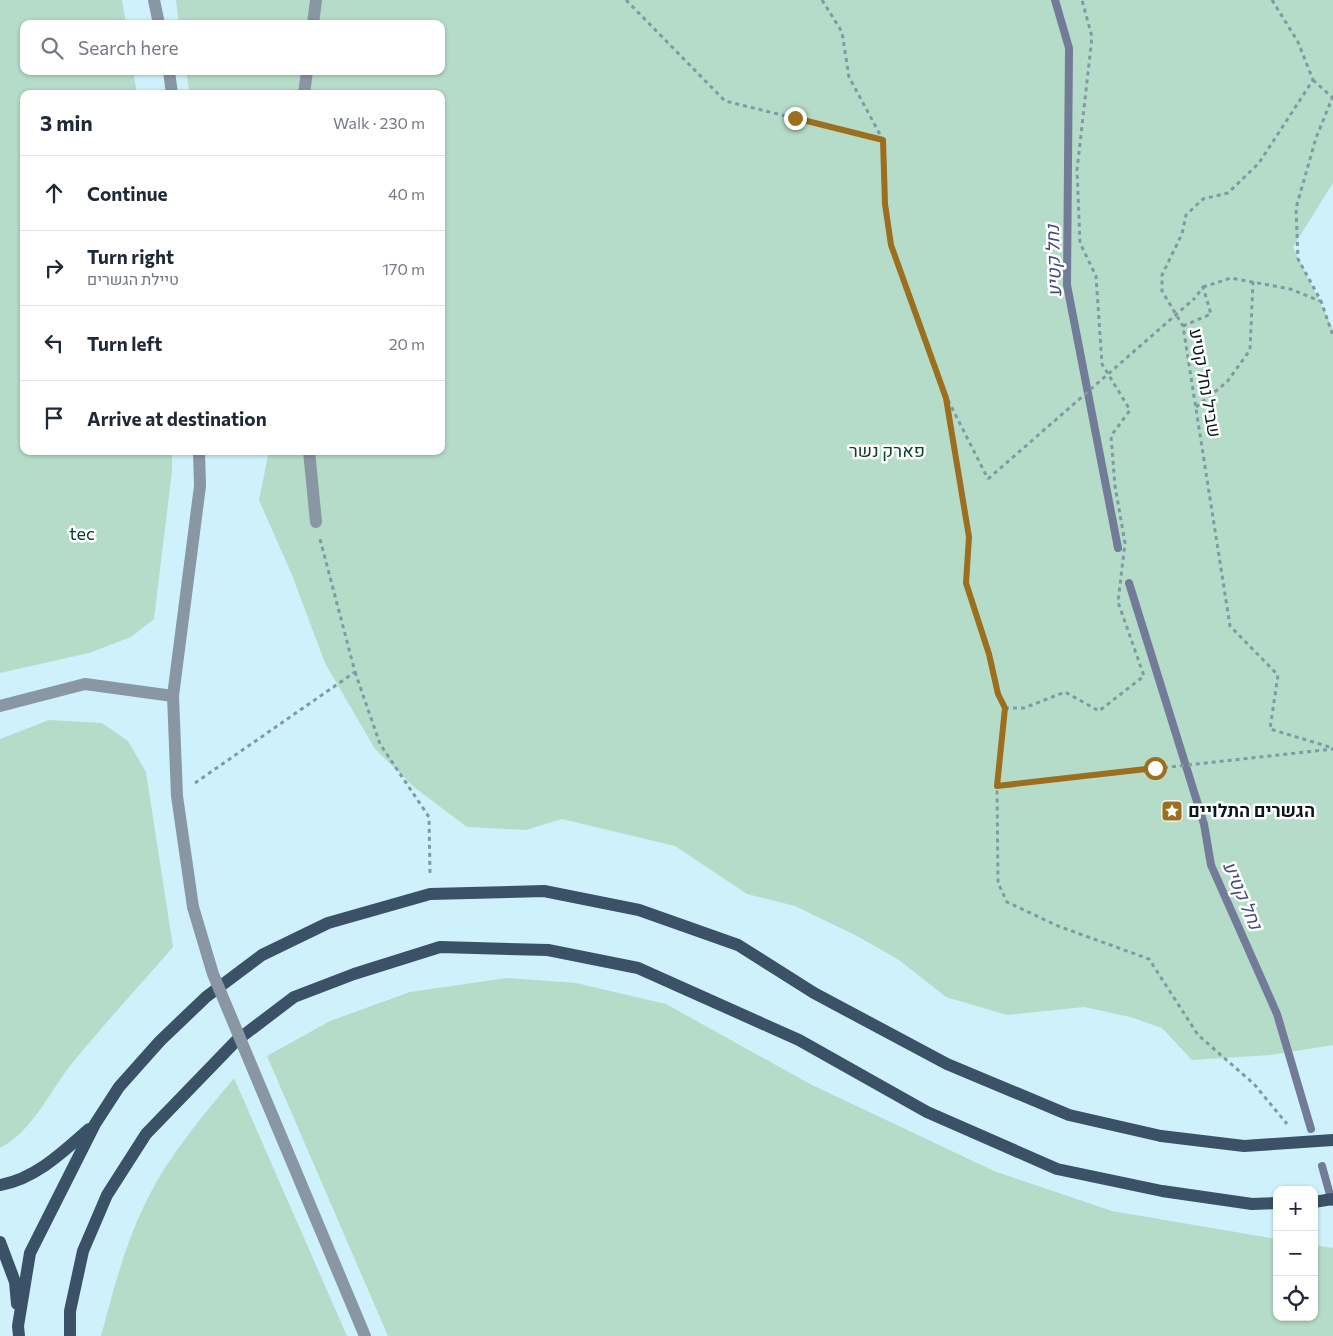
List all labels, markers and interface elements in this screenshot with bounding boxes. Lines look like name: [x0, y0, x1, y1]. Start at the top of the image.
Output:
search box: [20, 20, 445, 75]
icon: search: [38, 34, 66, 62]
text: Search here: [78, 36, 178, 59]
route end: [784, 107, 807, 130]
text: 3 min: [40, 110, 93, 135]
text: Walk · 230 m: [333, 113, 425, 132]
icon: ahead: [40, 179, 68, 207]
text: Continue: [87, 182, 167, 205]
text: 40 m: [388, 184, 425, 203]
water label: נחל קטיע: [1040, 223, 1065, 297]
text: Turn right: [87, 245, 174, 268]
icon: right: [40, 254, 68, 282]
text: 170 m: [382, 259, 425, 278]
text: טיילת הגשרים: [87, 269, 179, 288]
street label: שביל נחל קטיע: [1186, 327, 1226, 439]
icon: left: [40, 329, 68, 357]
text: Turn left: [87, 332, 162, 355]
text: 20 m: [389, 334, 425, 353]
icon: arrive: [40, 404, 68, 432]
text: Arrive at destination: [87, 407, 267, 430]
park label: פארק נשר: [849, 439, 925, 461]
park label: tec: [69, 522, 95, 544]
route start: [1144, 757, 1167, 780]
place icon: הגשרים התלויים: [1160, 799, 1184, 823]
place label: הגשרים התלויים: [1188, 799, 1315, 821]
water label: נחל קטיע: [1219, 857, 1269, 933]
map controls: [1273, 1186, 1318, 1321]
button: +: [1273, 1186, 1318, 1231]
button: −: [1273, 1231, 1318, 1276]
button: locate: [1273, 1276, 1318, 1321]

